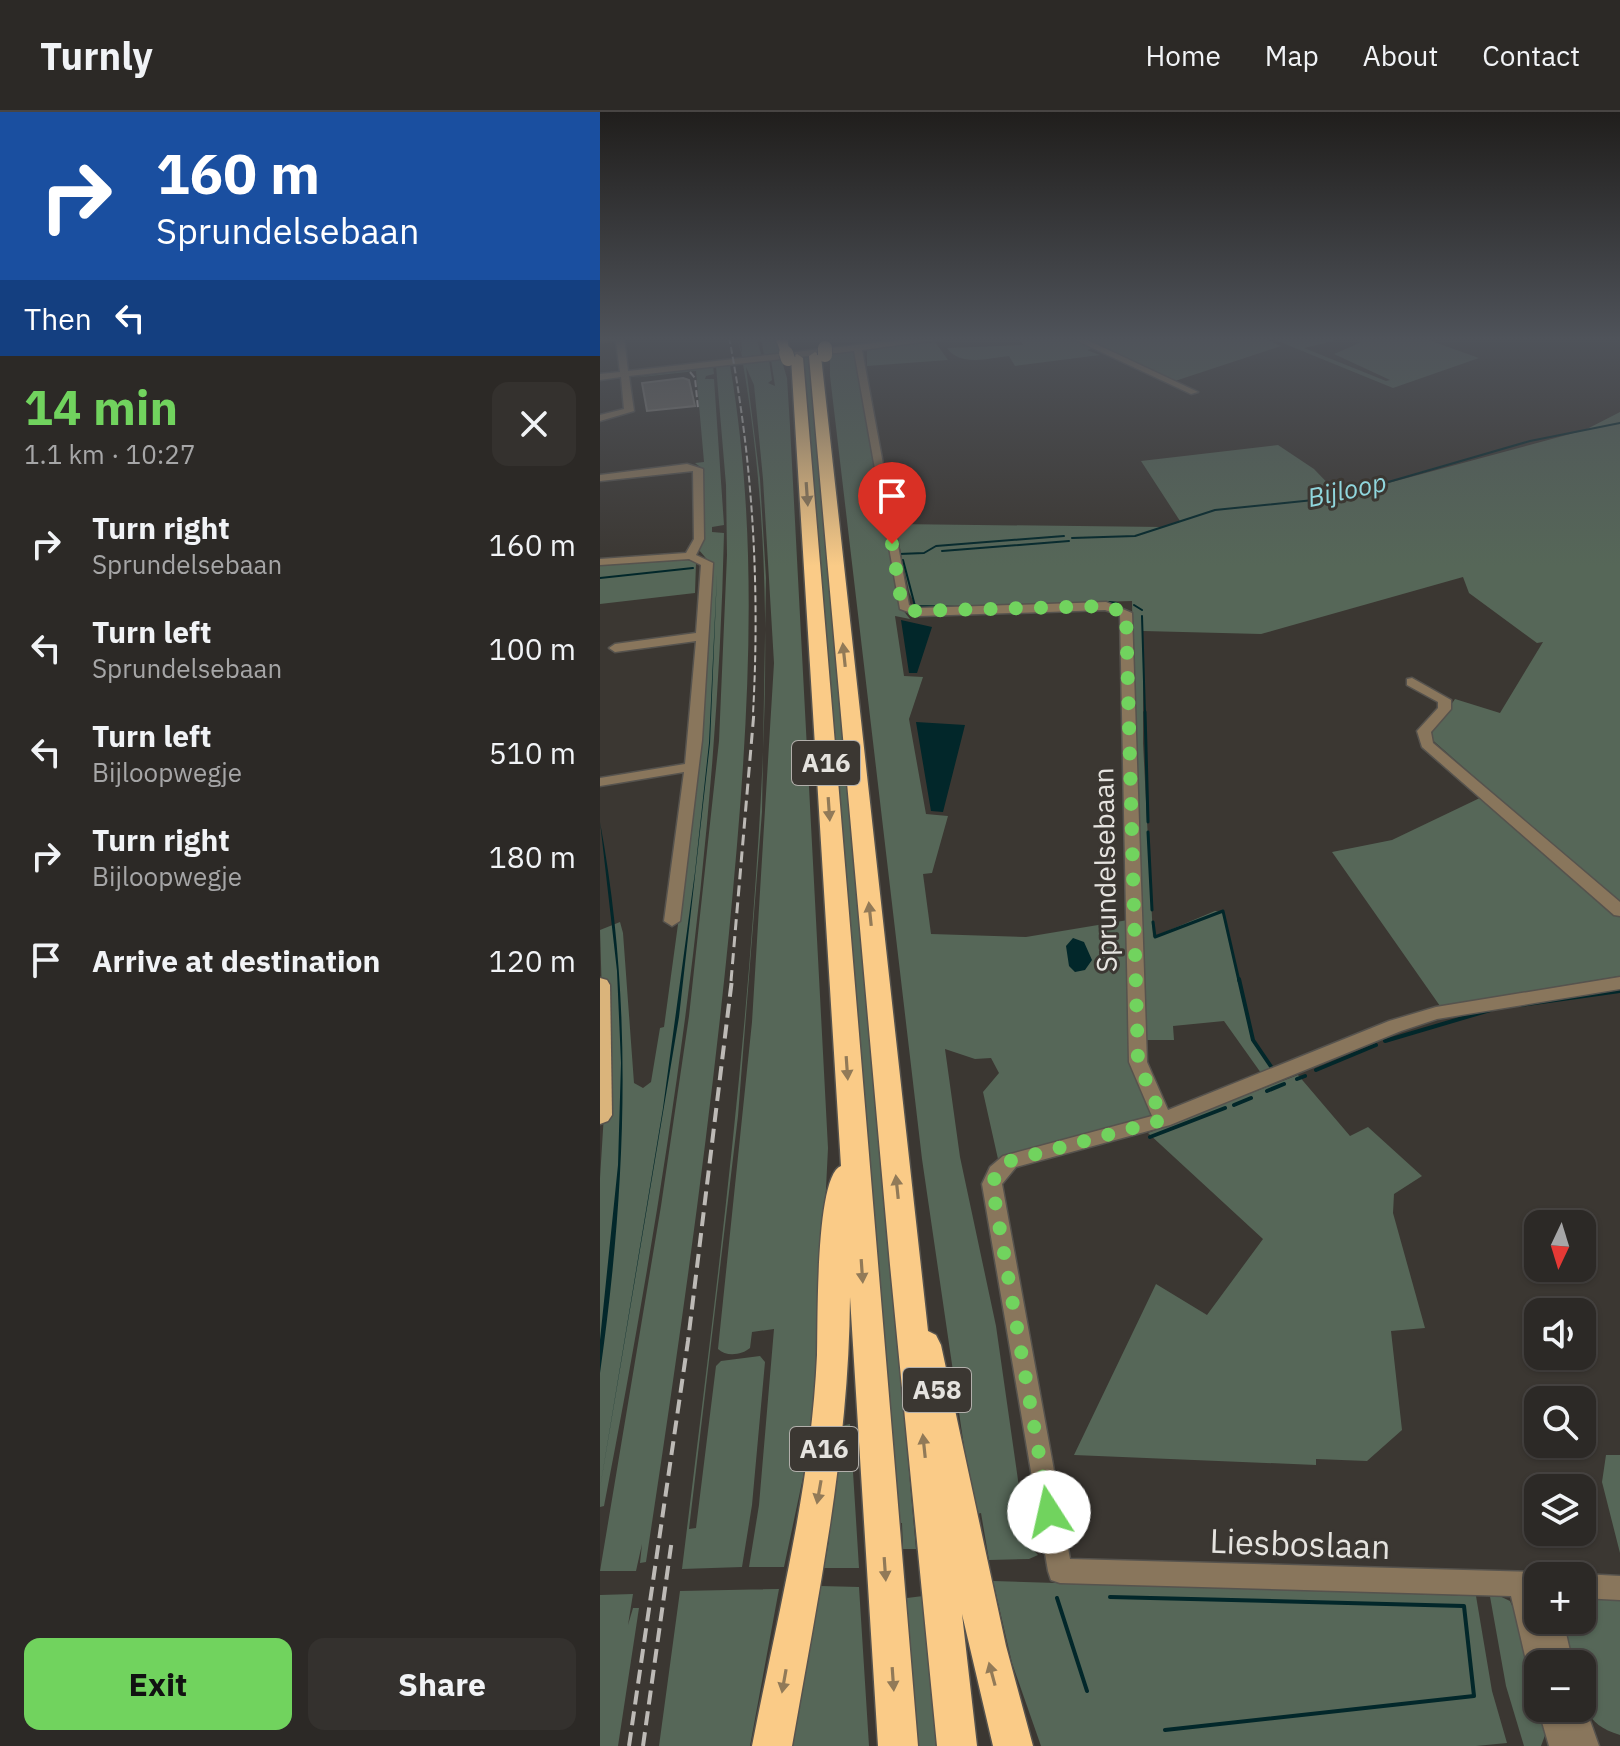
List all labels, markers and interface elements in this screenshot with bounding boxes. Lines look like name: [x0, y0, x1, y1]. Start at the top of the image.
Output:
text: Turnly: [40, 31, 153, 80]
text: Home: [1145, 37, 1221, 74]
text: Map: [1265, 37, 1319, 74]
text: About: [1363, 37, 1438, 74]
text: Contact: [1482, 37, 1580, 74]
text: 160 m: [156, 137, 320, 209]
icon: right: [24, 144, 128, 248]
text: Sprundelsebaan: [156, 207, 419, 254]
icon: left: [108, 296, 152, 340]
text: Then: [24, 299, 92, 338]
text: 14 min: [24, 376, 178, 438]
button: close: [492, 382, 576, 466]
text: 1.1 km · 10:27: [24, 437, 196, 471]
pin: [858, 462, 926, 544]
water label: Bijloop: [1304, 464, 1389, 514]
icon: arrive: [870, 474, 914, 518]
one-way arrow: [801, 482, 814, 507]
text: Turn right: [92, 508, 230, 547]
icon: right: [24, 522, 68, 566]
text: 160 m: [489, 525, 576, 564]
text: Sprundelsebaan: [92, 547, 282, 581]
text: Turn left: [92, 612, 211, 651]
icon: left: [24, 626, 68, 670]
text: 100 m: [489, 629, 576, 668]
one-way arrow: [838, 642, 851, 667]
text: Sprundelsebaan: [92, 651, 282, 685]
text: Turn left: [92, 716, 211, 755]
icon: left: [24, 730, 68, 774]
text: 510 m: [489, 733, 576, 772]
road number: A16: [792, 741, 860, 785]
text: Bijloopwegje: [92, 755, 242, 789]
street label: Sprundelsebaan: [1084, 767, 1125, 973]
one-way arrow: [823, 797, 836, 822]
text: Turn right: [92, 820, 230, 859]
icon: right: [24, 834, 68, 878]
text: 180 m: [489, 837, 576, 876]
text: Bijloopwegje: [92, 859, 242, 893]
one-way arrow: [863, 901, 876, 926]
icon: arrive: [24, 938, 68, 982]
text: Arrive at destination: [92, 941, 380, 980]
text: 120 m: [489, 941, 576, 980]
one-way arrow: [841, 1056, 854, 1081]
one-way arrow: [890, 1174, 903, 1199]
north arrow: [1524, 1210, 1596, 1282]
map controls: [1524, 1210, 1596, 1722]
one-way arrow: [856, 1259, 869, 1284]
button: sound: [1524, 1298, 1596, 1370]
road number: A58: [903, 1368, 971, 1412]
button: search: [1524, 1386, 1596, 1458]
road number: A16: [790, 1427, 858, 1471]
one-way arrow: [917, 1433, 930, 1458]
position arrow: [1007, 1470, 1091, 1554]
button: layers: [1524, 1474, 1596, 1546]
one-way arrow: [812, 1479, 824, 1504]
street label: Liesboslaan: [1209, 1518, 1391, 1568]
one-way arrow: [879, 1557, 892, 1582]
button: +: [1524, 1562, 1596, 1634]
button: Exit: [24, 1638, 292, 1730]
button: Share: [308, 1638, 576, 1730]
button: −: [1524, 1650, 1596, 1722]
one-way arrow: [985, 1661, 997, 1686]
one-way arrow: [887, 1667, 900, 1692]
one-way arrow: [777, 1669, 789, 1694]

